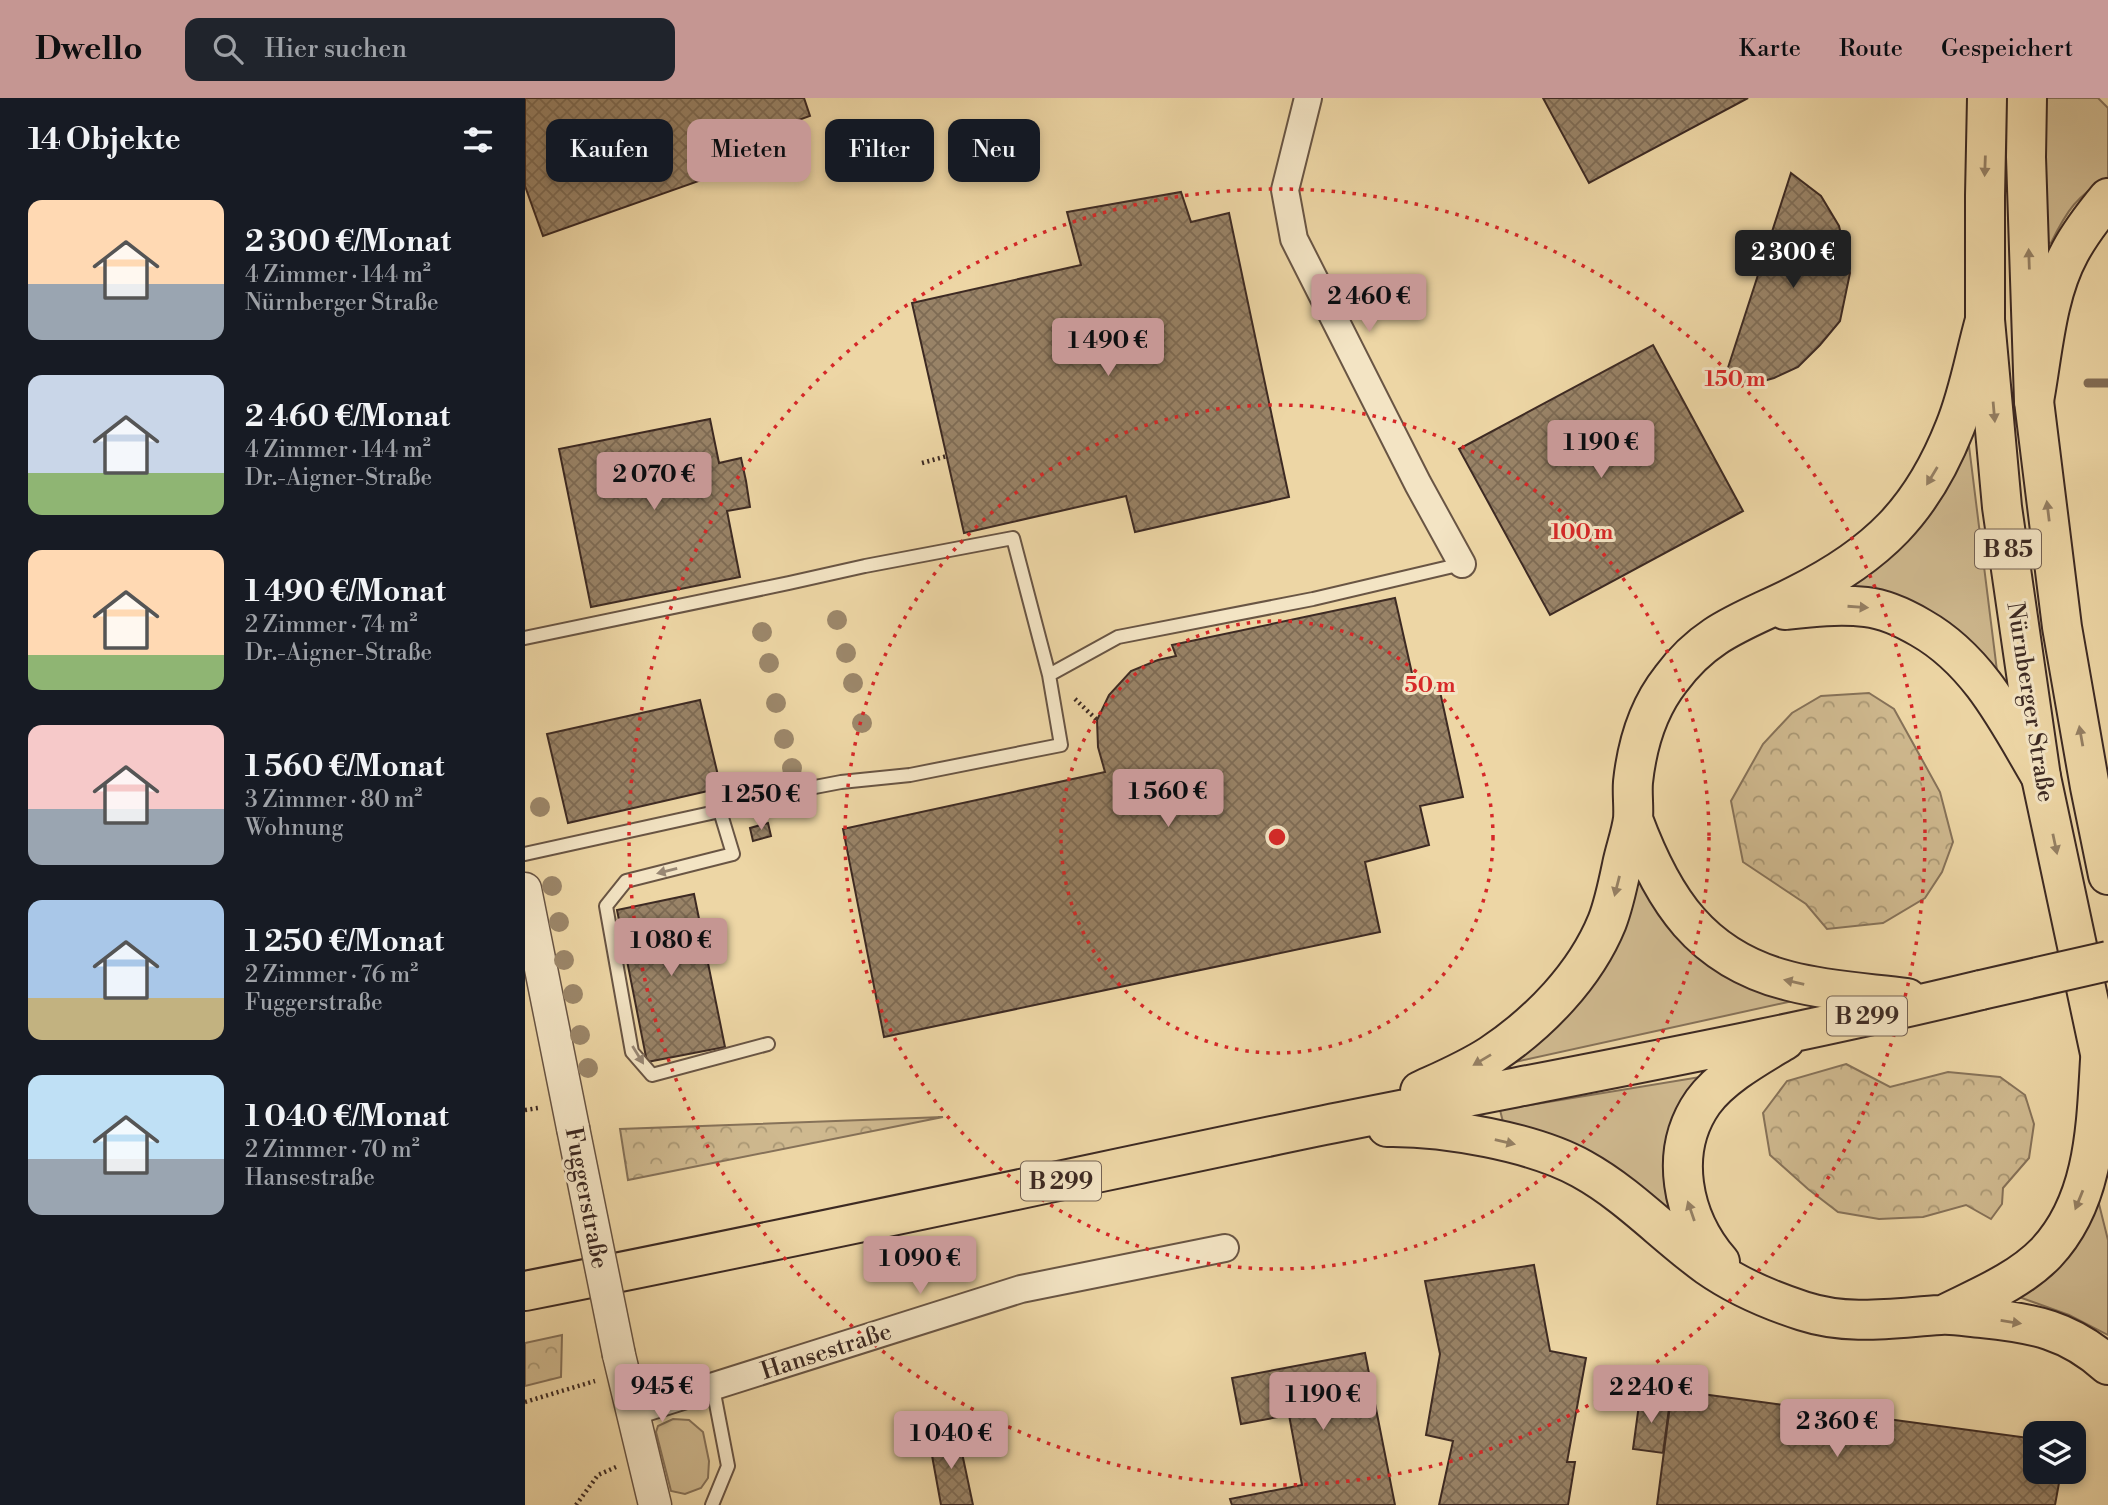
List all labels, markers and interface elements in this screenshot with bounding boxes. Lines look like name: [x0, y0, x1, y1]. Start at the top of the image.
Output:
search box: [185, 18, 675, 81]
text: Dwello: [35, 29, 143, 70]
icon: search: [209, 30, 247, 68]
text: Hier suchen: [265, 33, 407, 65]
text: Karte: [1739, 34, 1801, 64]
text: Route: [1839, 34, 1903, 64]
text: Gespeichert: [1941, 34, 2073, 64]
chip: Kaufen: [546, 119, 673, 182]
chip: Mieten: [687, 119, 811, 182]
chip: Filter: [825, 119, 934, 182]
chip: Neu: [948, 119, 1040, 182]
text: 14 Objekte: [28, 121, 181, 159]
icon: filters: [459, 121, 497, 159]
one-way arrow: [1980, 155, 1991, 177]
text: 2 300 €/Monat: [245, 223, 451, 261]
icon: home: [84, 228, 168, 312]
pin: 2 300 €: [1728, 230, 1858, 290]
text: 2 300 €: [1751, 239, 1835, 267]
one-way arrow: [2024, 248, 2035, 270]
text: 4 Zimmer · 144 m²: [245, 261, 431, 289]
pin: 2 460 €: [1304, 274, 1434, 334]
text: 2 460 €: [1327, 283, 1411, 311]
text: Nürnberger Straße: [245, 289, 439, 317]
pin: 1 490 €: [1043, 318, 1173, 378]
text: 1 490 €: [1068, 327, 1148, 355]
text: 150 m: [1705, 367, 1765, 393]
text: 2 460 €/Monat: [245, 398, 450, 436]
one-way arrow: [1989, 401, 2000, 423]
icon: home: [84, 403, 168, 487]
pin: 1 190 €: [1536, 420, 1666, 480]
text: 1 190 €: [1563, 429, 1639, 457]
text: 4 Zimmer · 144 m²: [245, 436, 431, 464]
pin: 2 070 €: [589, 452, 719, 512]
text: 2 070 €: [613, 461, 695, 489]
text: Dr.-Aigner-Straße: [245, 464, 432, 492]
one-way arrow: [1926, 467, 1938, 486]
one-way arrow: [2042, 500, 2053, 522]
text: 100 m: [1551, 520, 1613, 546]
road number: B 85: [1975, 530, 2041, 569]
text: 1 490 €/Monat: [245, 573, 446, 611]
icon: home: [84, 578, 168, 662]
street label: Nürnberger Straße: [1999, 600, 2061, 804]
one-way arrow: [1847, 602, 1869, 613]
text: 2 Zimmer · 74 m²: [245, 611, 417, 639]
text: Dr.-Aigner-Straße: [245, 639, 432, 667]
text: 50 m: [1405, 673, 1455, 699]
one-way arrow: [2075, 725, 2086, 747]
text: 1 560 €/Monat: [245, 748, 444, 786]
icon: home: [84, 753, 168, 837]
pin: 1 560 €: [1103, 770, 1233, 829]
pin: 1 250 €: [696, 772, 826, 832]
text: 1 560 €: [1129, 778, 1207, 806]
text: 1 250 €: [722, 781, 800, 809]
text: 3 Zimmer · 80 m²: [245, 786, 422, 814]
text: Wohnung: [245, 814, 343, 842]
centre of rings: [1265, 825, 1289, 849]
one-way arrow: [2050, 833, 2061, 855]
one-way arrow: [656, 866, 678, 877]
one-way arrow: [1611, 875, 1622, 897]
pin: 1 080 €: [606, 918, 736, 978]
text: 1 250 €/Monat: [245, 923, 444, 961]
text: 1 080 €: [630, 927, 712, 955]
icon: home: [84, 928, 168, 1012]
text: 2 Zimmer · 76 m²: [245, 961, 418, 989]
one-way arrow: [1783, 976, 1805, 987]
text: Fuggerstraße: [245, 989, 383, 1017]
road number: B 299: [1827, 996, 1907, 1035]
one-way arrow: [631, 1045, 644, 1065]
one-way arrow: [1472, 1054, 1491, 1067]
text: 1 040 €/Monat: [245, 1098, 449, 1136]
icon: home: [84, 1103, 168, 1187]
street label: Fuggerstraße: [558, 1125, 614, 1272]
text: 2 Zimmer · 70 m²: [245, 1136, 420, 1164]
one-way arrow: [1494, 1137, 1516, 1148]
road number: B 299: [1021, 1162, 1101, 1200]
text: Hansestraße: [245, 1164, 375, 1192]
one-way arrow: [2073, 1189, 2084, 1210]
one-way arrow: [1685, 1200, 1695, 1221]
pin: 1 090 €: [855, 1236, 985, 1296]
text: 1 090 €: [879, 1245, 961, 1273]
street label: Hansestraße: [757, 1317, 895, 1387]
one-way arrow: [2000, 1317, 2022, 1328]
pin: 945 €: [613, 1364, 711, 1424]
pin: 2 240 €: [1586, 1366, 1716, 1425]
pin: 1 190 €: [1258, 1372, 1388, 1432]
text: 945 €: [631, 1373, 693, 1401]
text: 2 240 €: [1609, 1374, 1693, 1402]
text: 1 190 €: [1285, 1381, 1361, 1409]
pin: 2 360 €: [1772, 1400, 1902, 1459]
text: 2 360 €: [1796, 1408, 1878, 1436]
pin: 1 040 €: [886, 1412, 1016, 1471]
text: 1 040 €: [910, 1420, 992, 1448]
map controls: [2023, 1421, 2086, 1484]
button: layers: [2023, 1421, 2086, 1484]

